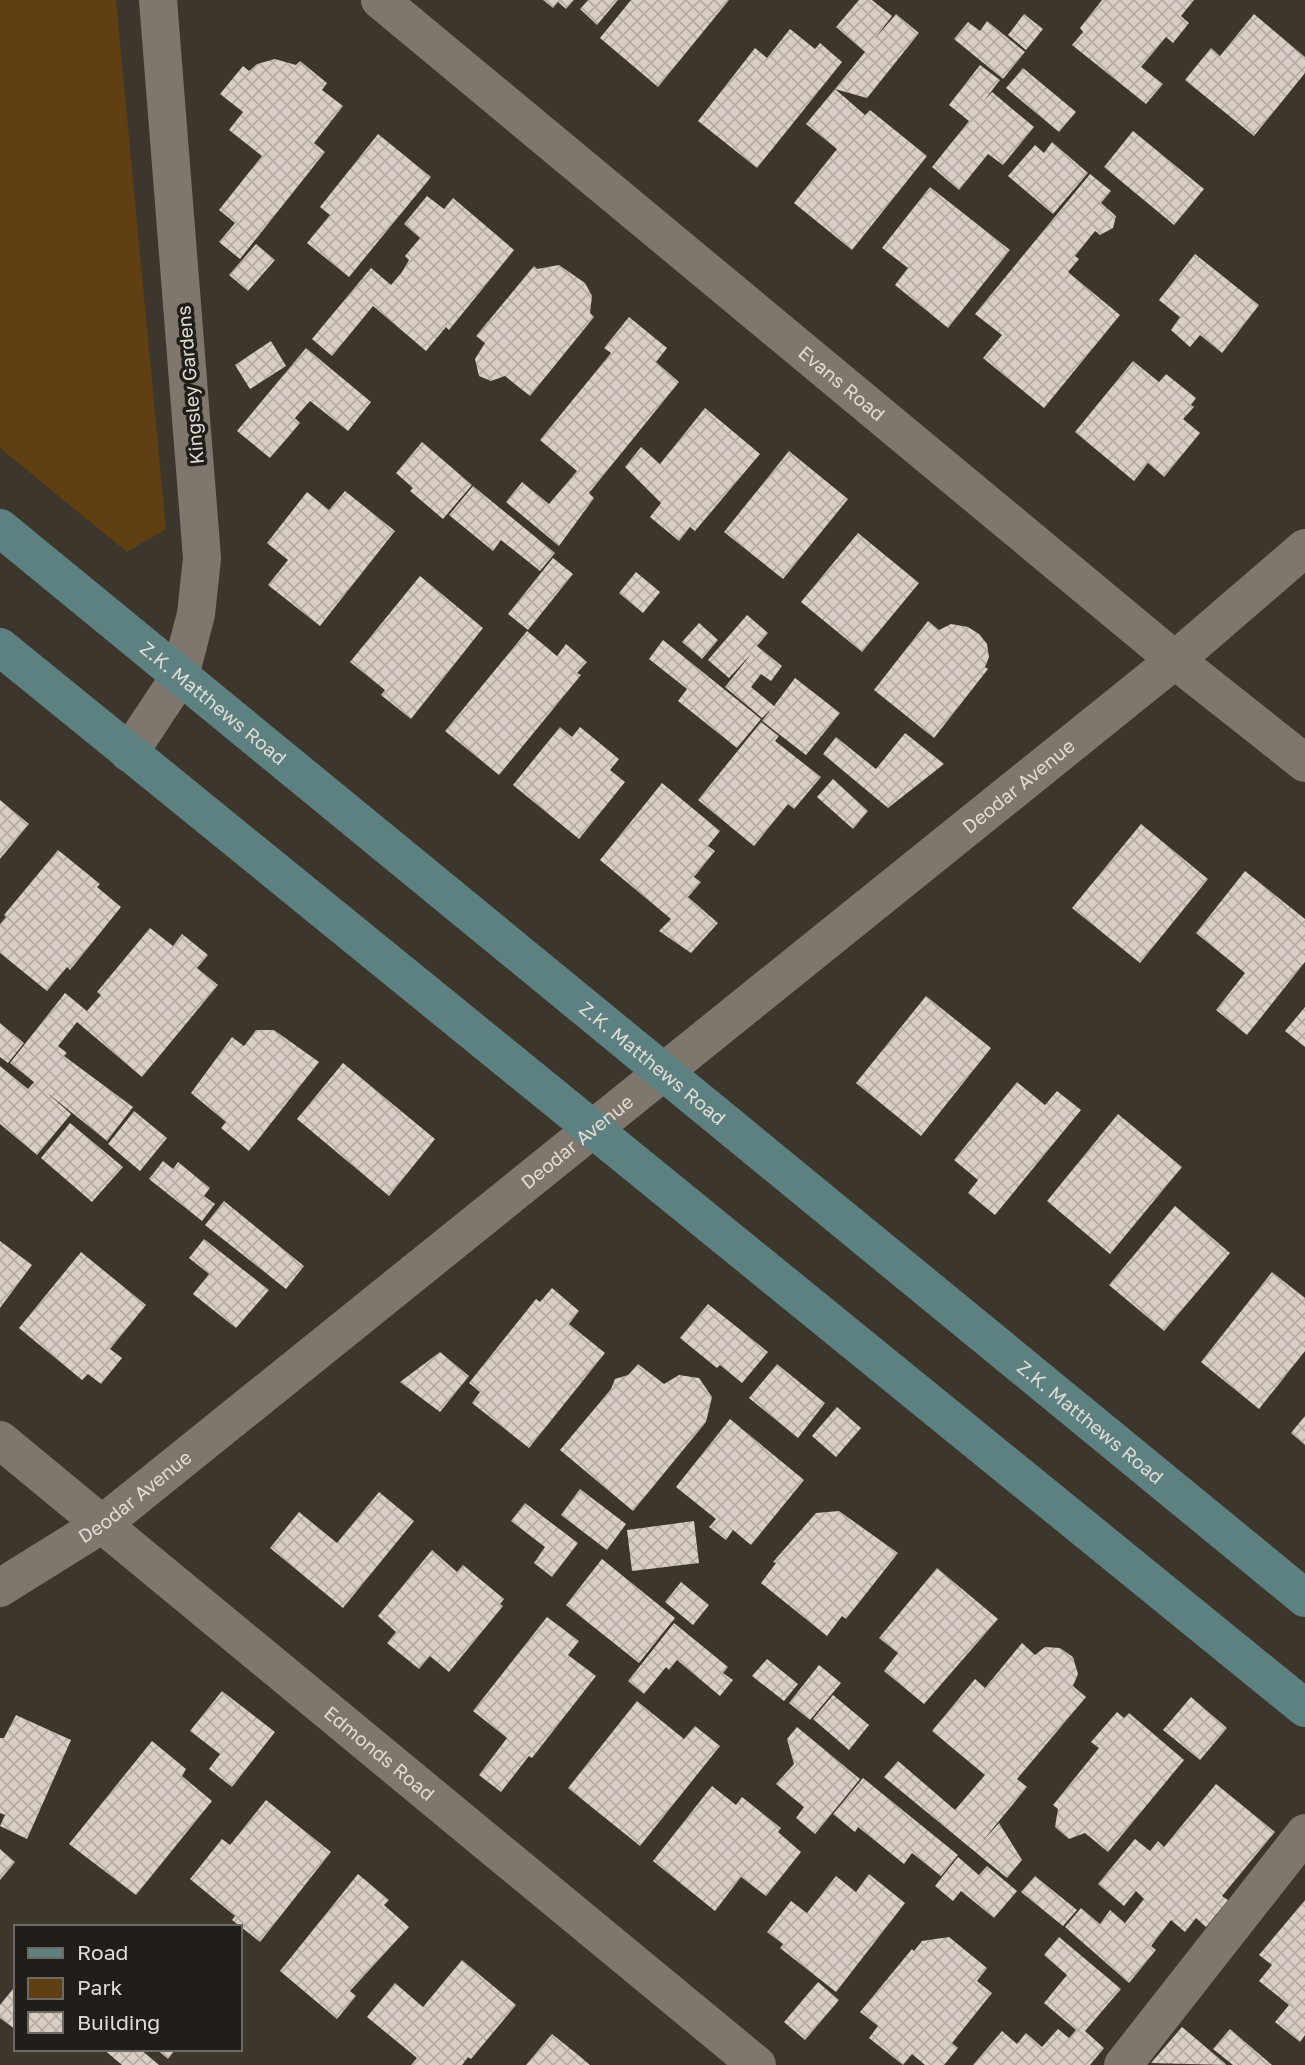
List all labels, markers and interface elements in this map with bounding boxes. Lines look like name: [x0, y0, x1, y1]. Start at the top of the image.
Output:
street label: Kingsley Gardens: [171, 305, 208, 465]
street label: Evans Road: [794, 340, 890, 425]
street label: Z.K. Matthews Road: [136, 636, 291, 769]
street label: Deodar Avenue: [957, 734, 1079, 838]
street label: Z.K. Matthews Road: [575, 996, 731, 1129]
street label: Deodar Avenue: [516, 1089, 637, 1193]
street label: Z.K. Matthews Road: [1013, 1355, 1168, 1488]
street label: Deodar Avenue: [74, 1445, 196, 1547]
street label: Edmonds Road: [320, 1701, 440, 1805]
legend: [14, 1925, 242, 2051]
text: Road: [77, 1939, 128, 1965]
text: Park: [77, 1974, 123, 2000]
text: Building: [77, 2009, 160, 2035]

